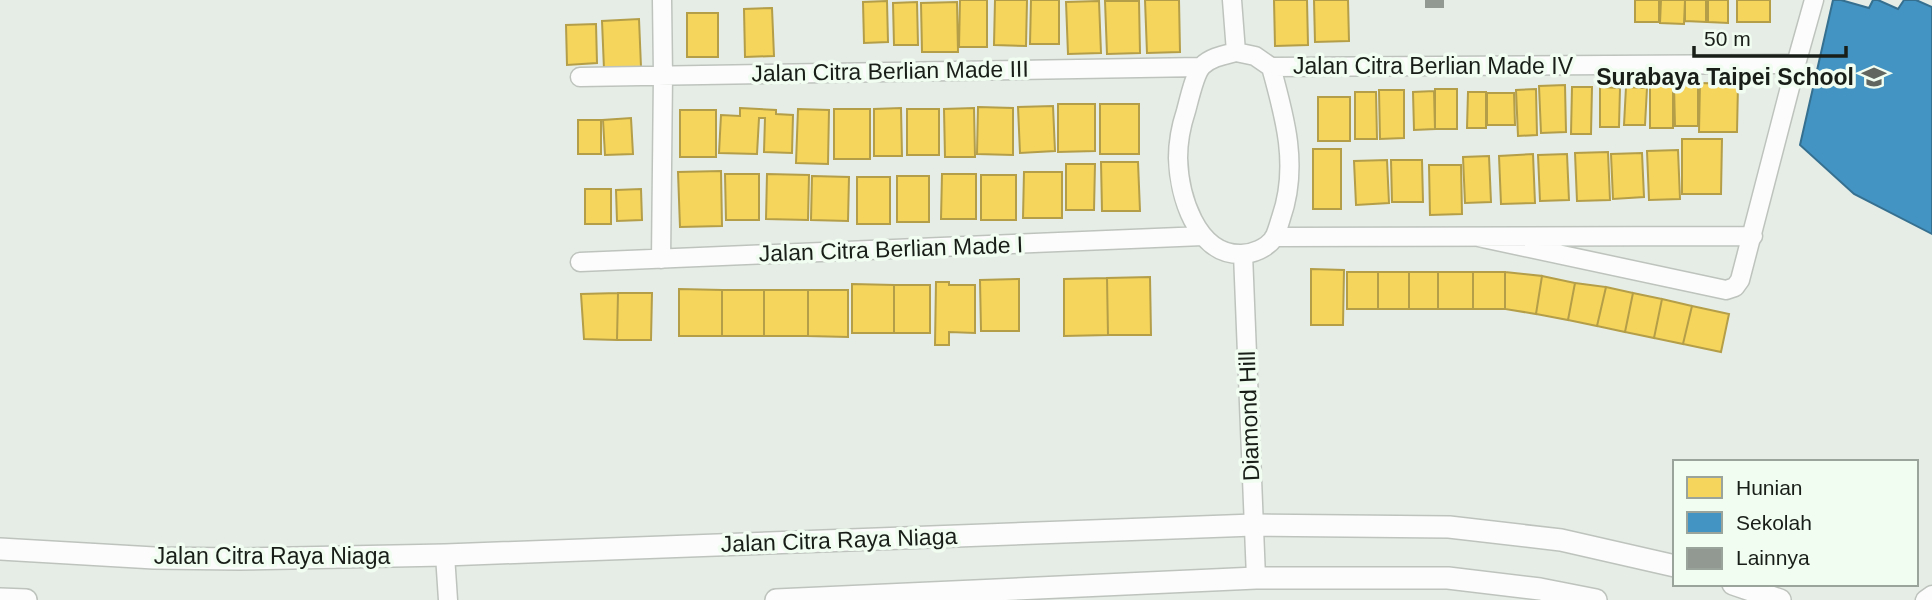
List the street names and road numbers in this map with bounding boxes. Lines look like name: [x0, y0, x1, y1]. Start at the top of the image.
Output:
street label: Jalan Citra Berlian Made IV: [1293, 53, 1574, 79]
street label: Jalan Citra Berlian Made III: [751, 56, 1029, 86]
street label: Jalan Citra Berlian Made I: [758, 231, 1024, 267]
street label: Diamond Hill: [1234, 350, 1264, 482]
street label: Jalan Citra Raya Niaga: [720, 523, 958, 557]
street label: Jalan Citra Raya Niaga: [154, 543, 390, 569]

